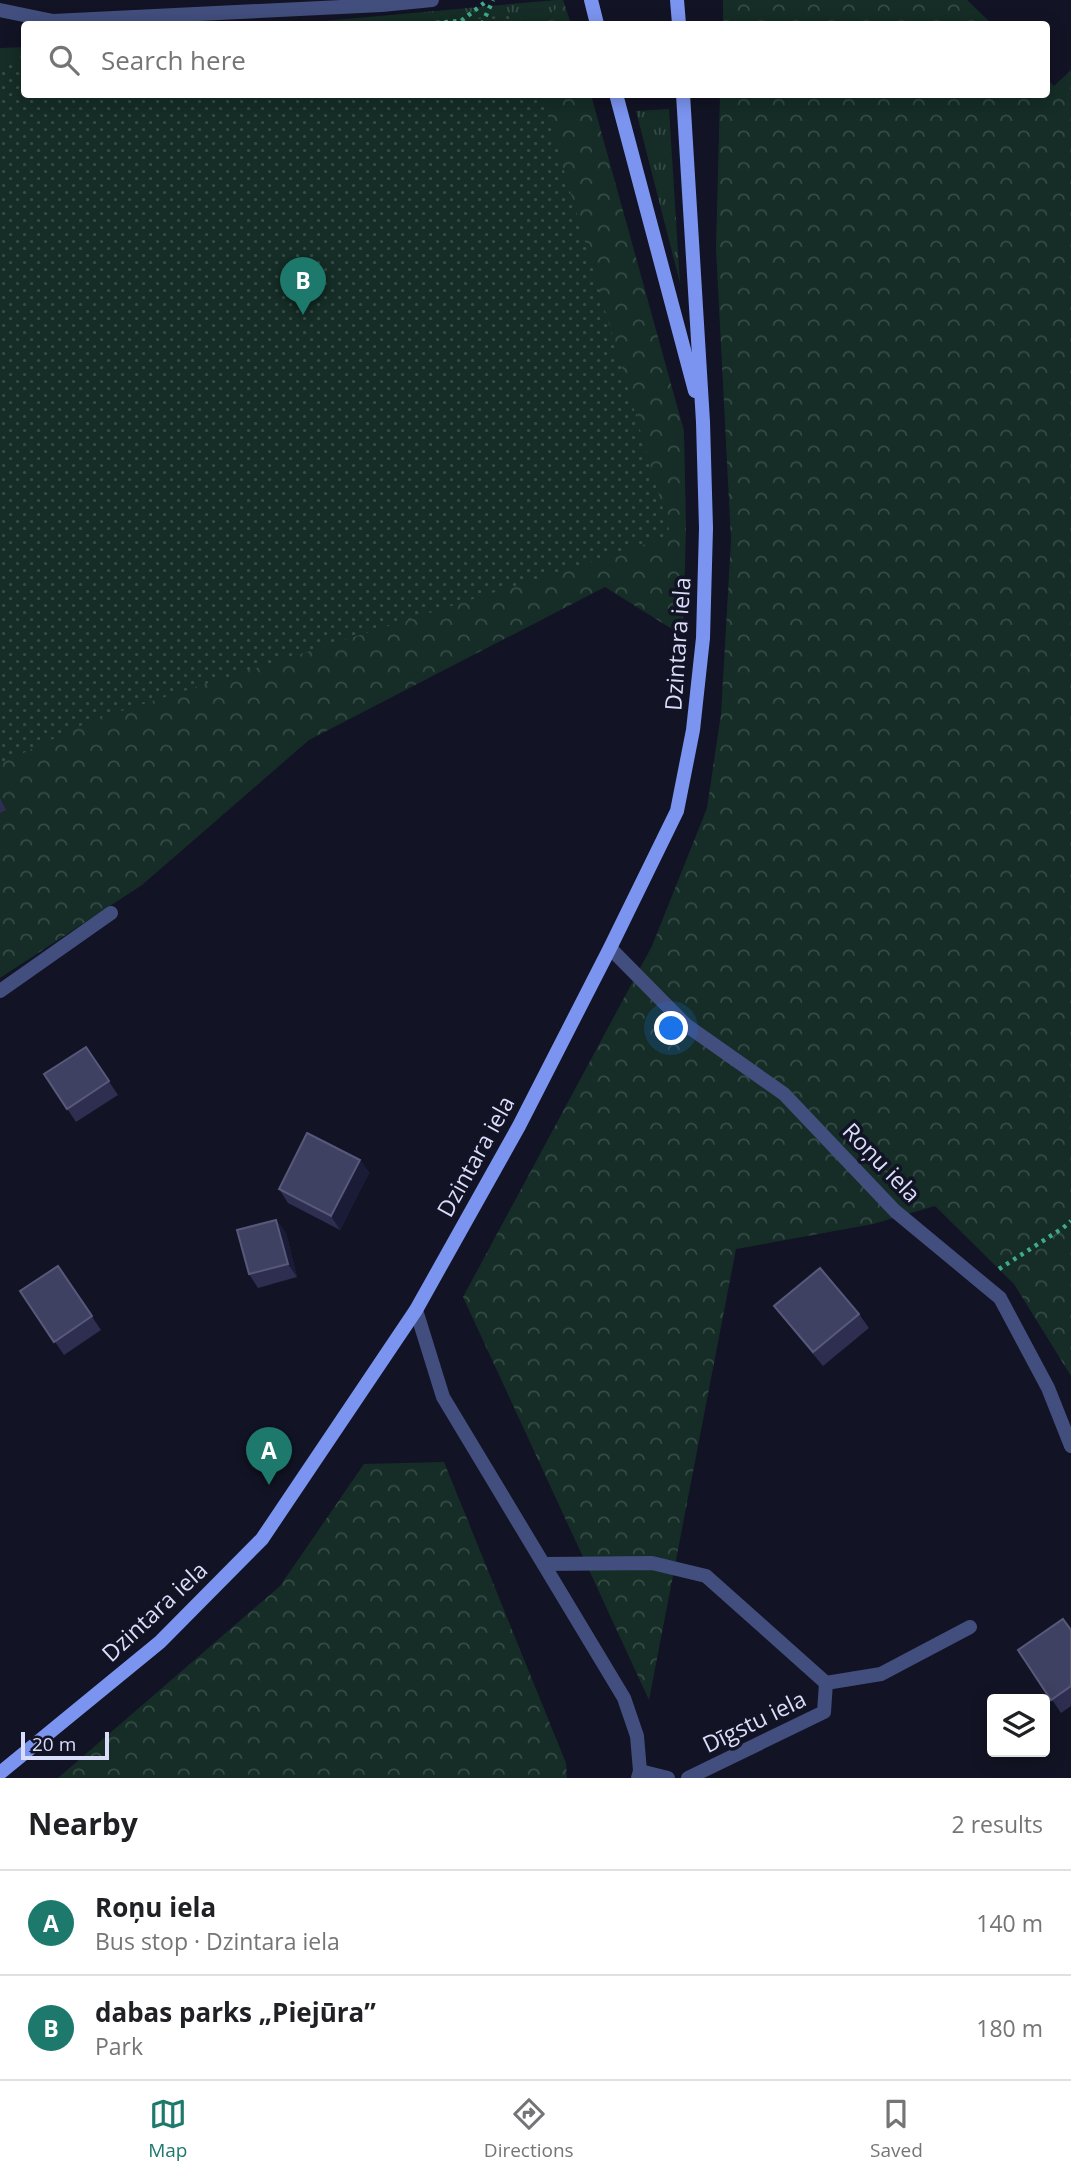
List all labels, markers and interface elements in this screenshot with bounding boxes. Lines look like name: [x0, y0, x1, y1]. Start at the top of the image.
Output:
search box: [21, 21, 1050, 98]
icon: search: [45, 41, 83, 79]
text: Search here: [101, 42, 246, 78]
pin: B: [280, 257, 326, 315]
street label: Dzintara iela: [656, 576, 698, 712]
your location: [654, 1011, 688, 1045]
street label: Dzintara iela: [429, 1090, 521, 1222]
street label: Roņu iela: [836, 1115, 928, 1209]
pin: A: [246, 1427, 292, 1485]
street label: Dzintara iela: [94, 1554, 214, 1668]
street label: Dīgstu iela: [697, 1682, 811, 1760]
map controls: [987, 1694, 1050, 1757]
button: layers: [987, 1694, 1050, 1757]
scale bar: [21, 1729, 108, 1761]
text: 20 m: [32, 1731, 76, 1757]
text: Nearby: [28, 1803, 138, 1844]
text: 2 results: [952, 1808, 1043, 1840]
text: Roņu iela: [95, 1889, 216, 1925]
text: A: [43, 1907, 59, 1939]
text: 140 m: [976, 1907, 1043, 1939]
text: Bus stop · Dzintara iela: [95, 1925, 340, 1957]
text: dabas parks „Piejūra”: [95, 1994, 376, 2030]
text: B: [43, 2012, 59, 2044]
text: 180 m: [976, 2012, 1043, 2044]
text: Park: [95, 2030, 143, 2062]
tab: Map: [148, 2095, 187, 2163]
tab: Directions: [484, 2095, 574, 2163]
tab: Saved: [870, 2095, 923, 2163]

